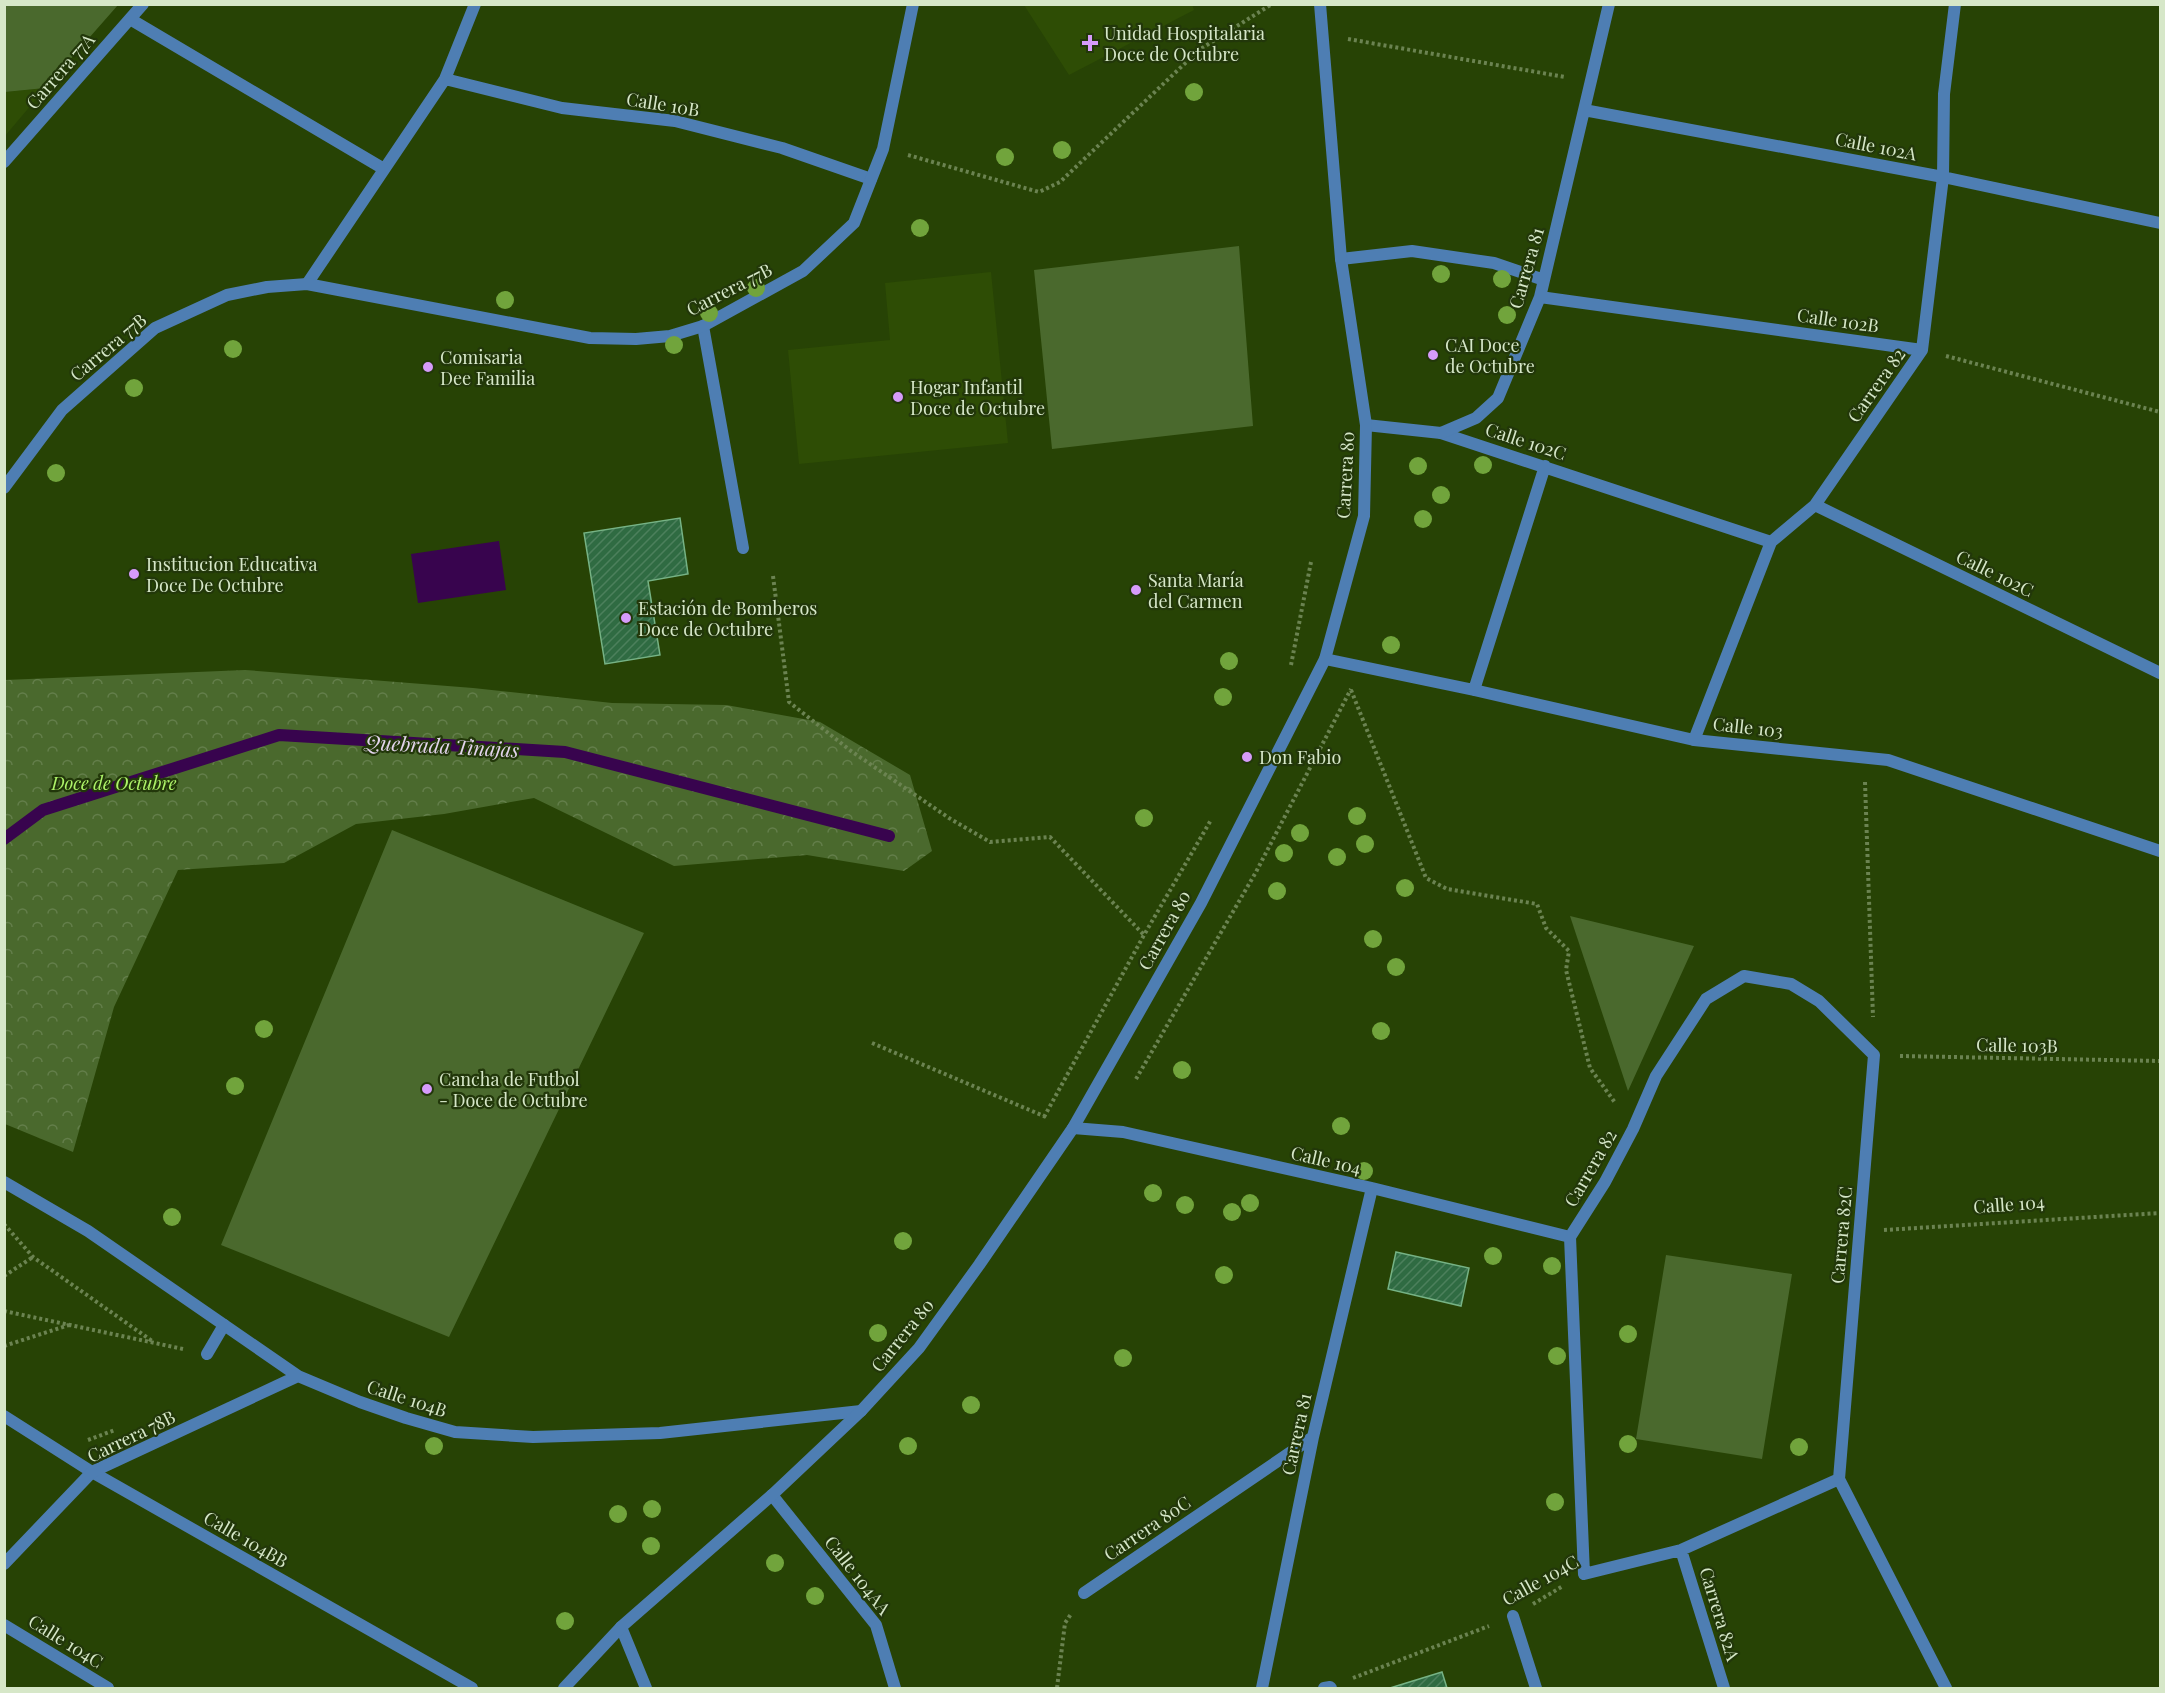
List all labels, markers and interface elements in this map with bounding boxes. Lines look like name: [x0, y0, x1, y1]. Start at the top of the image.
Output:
place label: Unidad Hospitalaria Doce de Octubre: [1104, 21, 1265, 66]
street label: Carrera 77A: [20, 27, 100, 114]
marker: Unidad Hospitalaria Doce de Octubre: [1081, 34, 1099, 52]
street label: Calle 10B: [625, 86, 701, 122]
street label: Calle 102A: [1833, 126, 1919, 166]
street label: Carrera 81: [1503, 224, 1549, 311]
street label: Carrera 77B: [682, 257, 776, 321]
street label: Calle 102B: [1796, 302, 1880, 338]
street label: Carrera 77B: [65, 308, 151, 386]
place label: CAI Doce de Octubre: [1445, 333, 1535, 378]
street label: Carrera 82: [1842, 343, 1910, 427]
place label: Comisaria Dee Familia: [440, 345, 535, 390]
marker: CAI Doce de Octubre: [1426, 348, 1440, 362]
marker: Comisaria Dee Familia: [421, 360, 435, 374]
place label: Hogar Infantil Doce de Octubre: [910, 375, 1045, 420]
marker: Hogar Infantil Doce de Octubre: [891, 390, 905, 404]
street label: Calle 102C: [1483, 417, 1569, 465]
street label: Carrera 80: [1331, 431, 1359, 519]
street label: Calle 102C: [1952, 544, 2038, 602]
place label: Institucion Educativa Doce De Octubre: [146, 552, 317, 597]
marker: Institucion Educativa Doce De Octubre: [127, 567, 141, 581]
place label: Santa María del Carmen: [1148, 568, 1244, 613]
marker: Santa María del Carmen: [1129, 583, 1143, 597]
place label: Estación de Bomberos Doce de Octubre: [638, 596, 817, 641]
marker: Estación de Bomberos Doce de Octubre: [619, 611, 633, 625]
street label: Calle 103: [1712, 711, 1784, 743]
water label: Quebrada Tinajas: [363, 727, 520, 763]
place label: Don Fabio: [1259, 745, 1341, 769]
marker: Don Fabio: [1240, 750, 1254, 764]
park label: Doce de Octubre: [50, 771, 177, 795]
street label: Carrera 80: [1132, 886, 1196, 974]
street label: Calle 103B: [1976, 1032, 2058, 1058]
place label: Cancha de Futbol - Doce de Octubre: [439, 1067, 588, 1112]
marker: Cancha de Futbol - Doce de Octubre: [420, 1082, 434, 1096]
street label: Carrera 82: [1558, 1125, 1622, 1211]
street label: Calle 104: [1289, 1140, 1364, 1180]
street label: Carrera 82C: [1825, 1185, 1857, 1285]
street label: Calle 104: [1973, 1190, 2046, 1218]
street label: Carrera 80: [865, 1293, 939, 1377]
street label: Calle 104B: [364, 1374, 450, 1422]
street label: Carrera 81: [1276, 1390, 1316, 1477]
street label: Carrera 78B: [83, 1404, 179, 1468]
street label: Carrera 80C: [1099, 1490, 1195, 1566]
street label: Calle 104BB: [199, 1505, 293, 1573]
street label: Calle 104AA: [820, 1531, 897, 1620]
street label: Calle 104C: [1498, 1549, 1582, 1611]
street label: Carrera 82A: [1694, 1564, 1746, 1664]
street label: Calle 104C: [24, 1609, 108, 1673]

